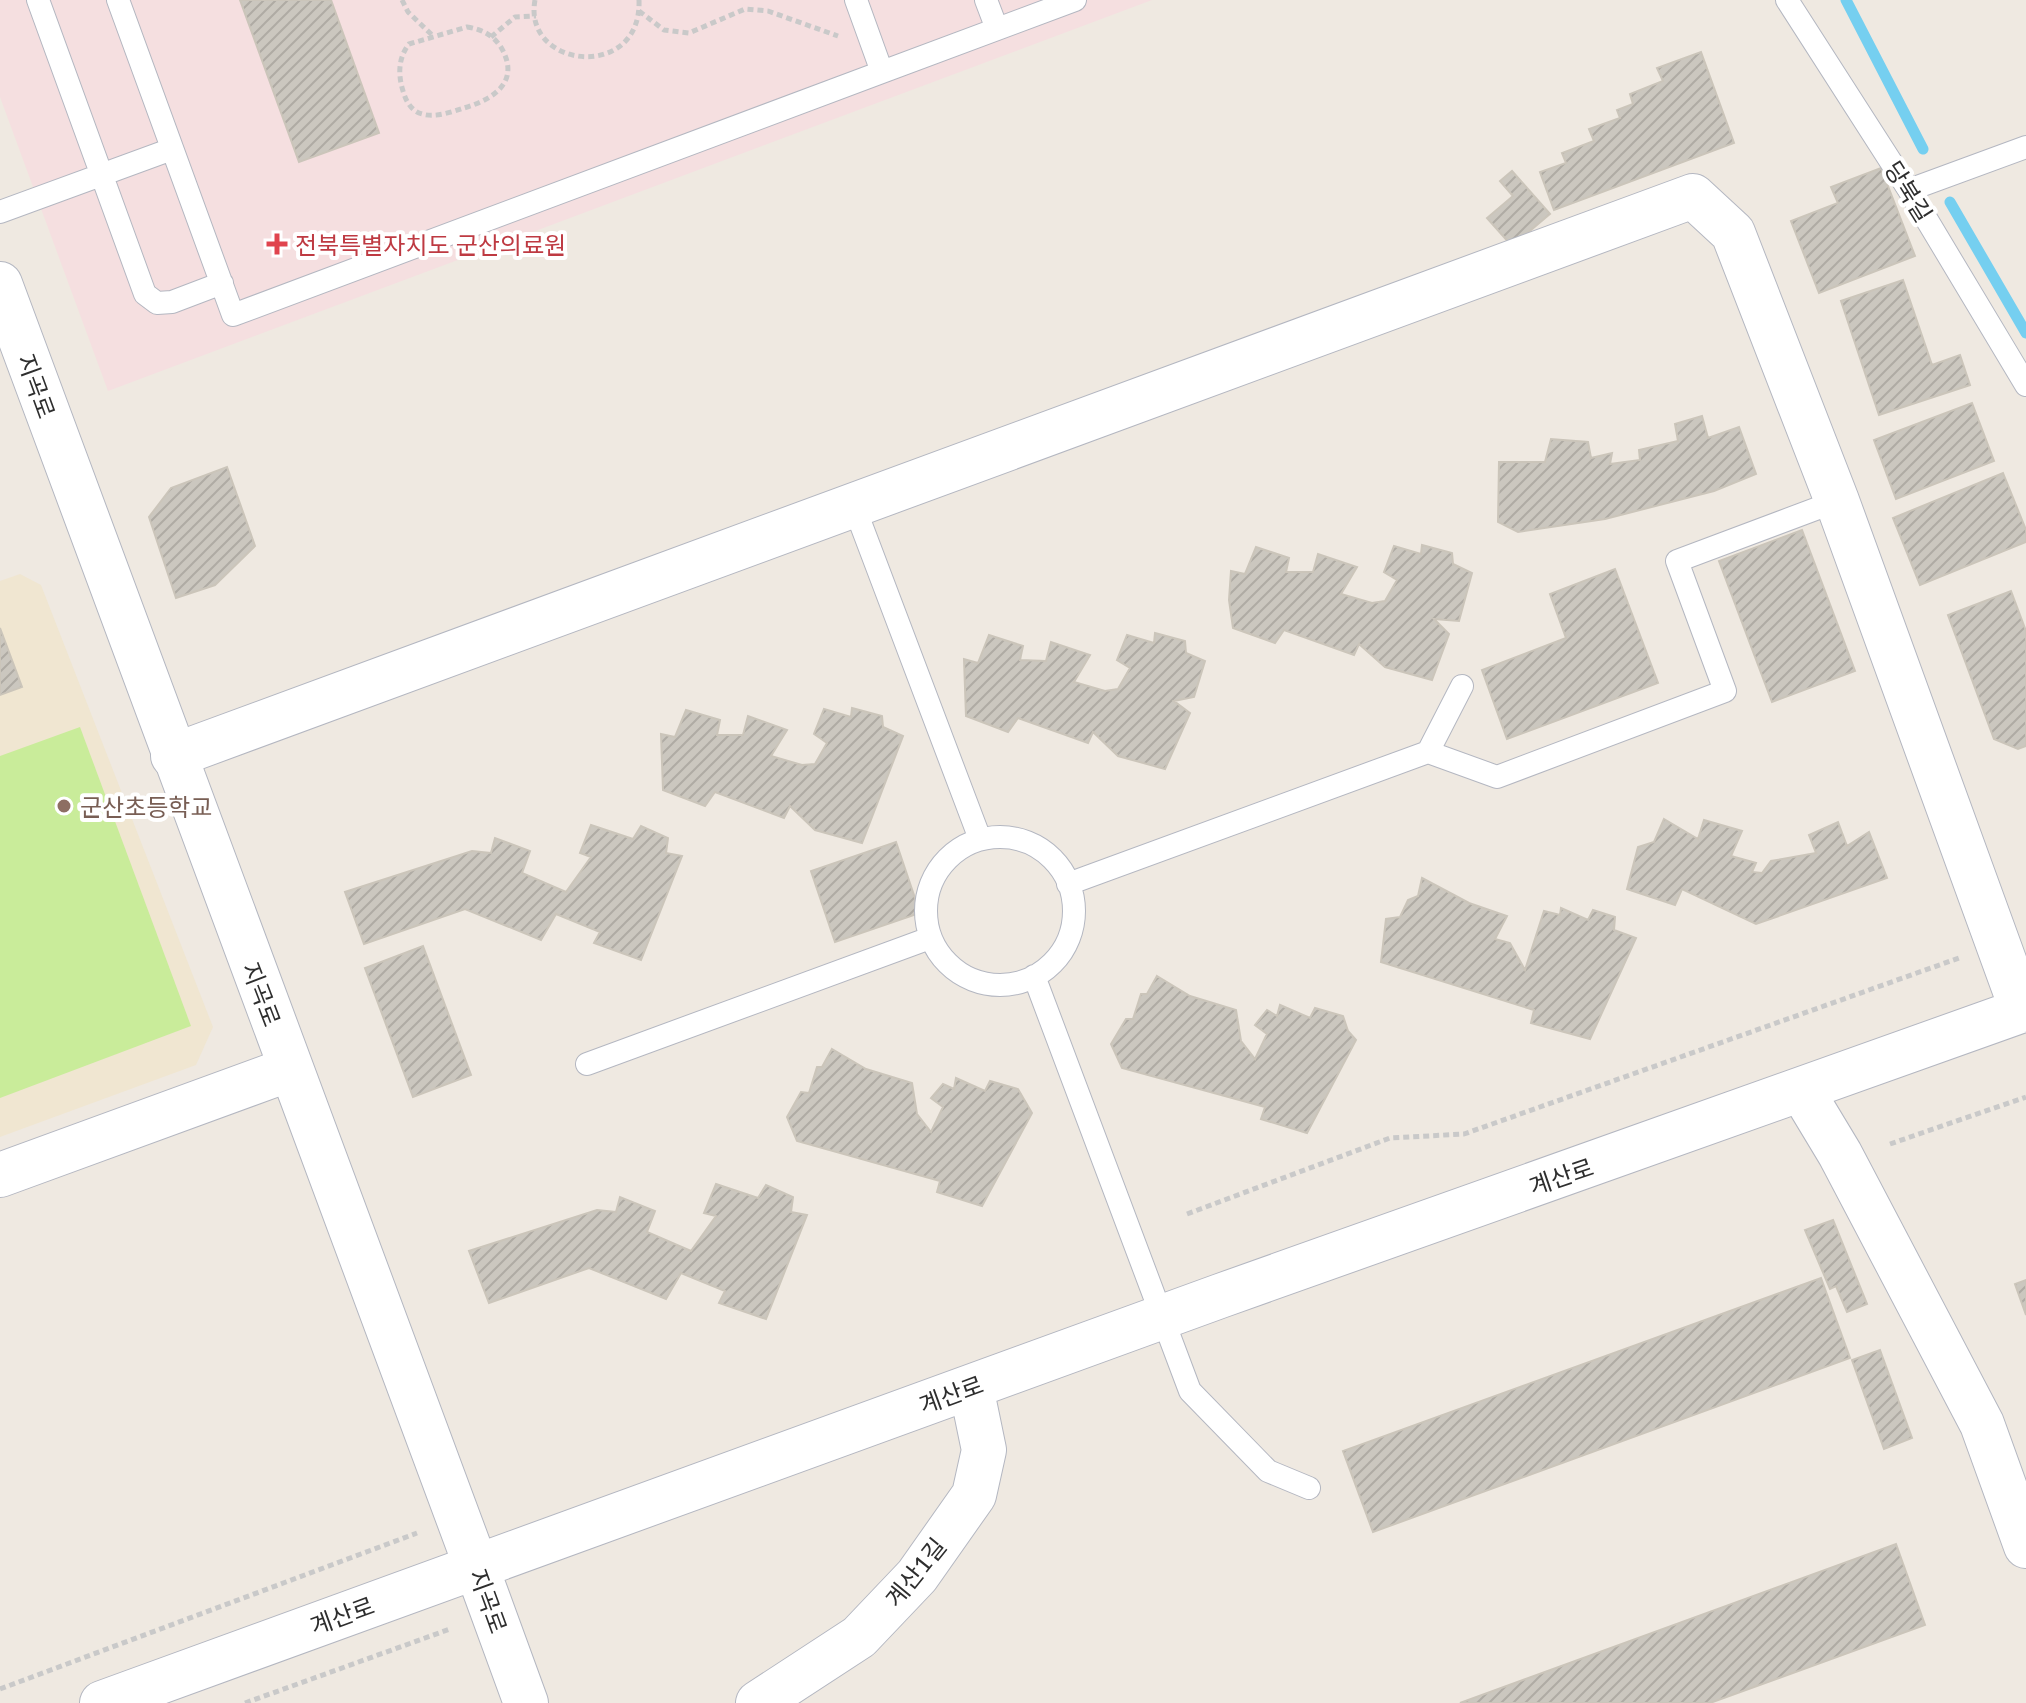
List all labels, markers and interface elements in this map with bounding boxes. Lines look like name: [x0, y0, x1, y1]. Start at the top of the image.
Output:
street label: 당북길: [1879, 155, 1939, 227]
place label: 전북특별자치도 군산의료원: [295, 230, 566, 259]
marker: 전북특별자치도 군산의료원: [266, 233, 288, 255]
street label: 지곡로: [12, 350, 62, 422]
place label: 군산초등학교: [80, 792, 212, 821]
marker: 군산초등학교: [55, 797, 73, 815]
street label: 지곡로: [237, 958, 287, 1030]
street label: 계산로: [1525, 1152, 1597, 1200]
street label: 계산로: [915, 1369, 987, 1419]
street label: 계산1길: [879, 1532, 951, 1612]
street label: 지곡로: [464, 1565, 514, 1637]
street label: 계산로: [306, 1590, 378, 1640]

